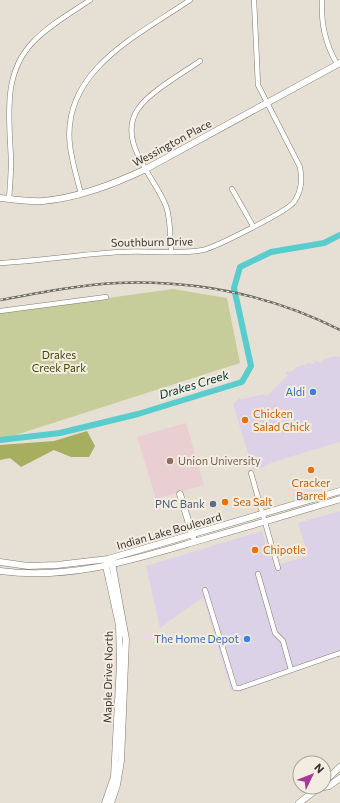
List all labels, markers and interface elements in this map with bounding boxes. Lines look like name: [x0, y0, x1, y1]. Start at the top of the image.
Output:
street label: Wessington Place: [130, 116, 214, 169]
street label: Southburn Drive: [111, 234, 193, 249]
park label: Drakes Creek Park: [32, 348, 86, 374]
water label: Drakes Creek: [157, 367, 231, 401]
place label: Aldi: [285, 385, 305, 398]
marker: Aldi: [308, 387, 318, 397]
place label: Chicken Salad Chick: [253, 407, 310, 433]
marker: Chicken Salad Chick: [240, 415, 250, 425]
place label: Union University: [178, 454, 261, 467]
marker: Union University: [165, 456, 175, 466]
marker: Cracker Barrel: [306, 465, 316, 475]
place label: Cracker Barrel: [292, 476, 331, 502]
place label: Sea Salt: [233, 495, 273, 508]
place label: PNC Bank: [155, 497, 205, 510]
marker: Sea Salt: [220, 497, 230, 507]
marker: PNC Bank: [208, 499, 218, 509]
street label: Indian Lake Boulevard: [115, 509, 223, 552]
place label: Chipotle: [263, 543, 306, 556]
marker: Chipotle: [250, 545, 260, 555]
street label: Maple Drive North: [100, 631, 115, 723]
place label: The Home Depot: [154, 632, 239, 645]
marker: The Home Depot: [242, 634, 252, 644]
north arrow: [292, 755, 332, 795]
text: N: [312, 760, 327, 775]

